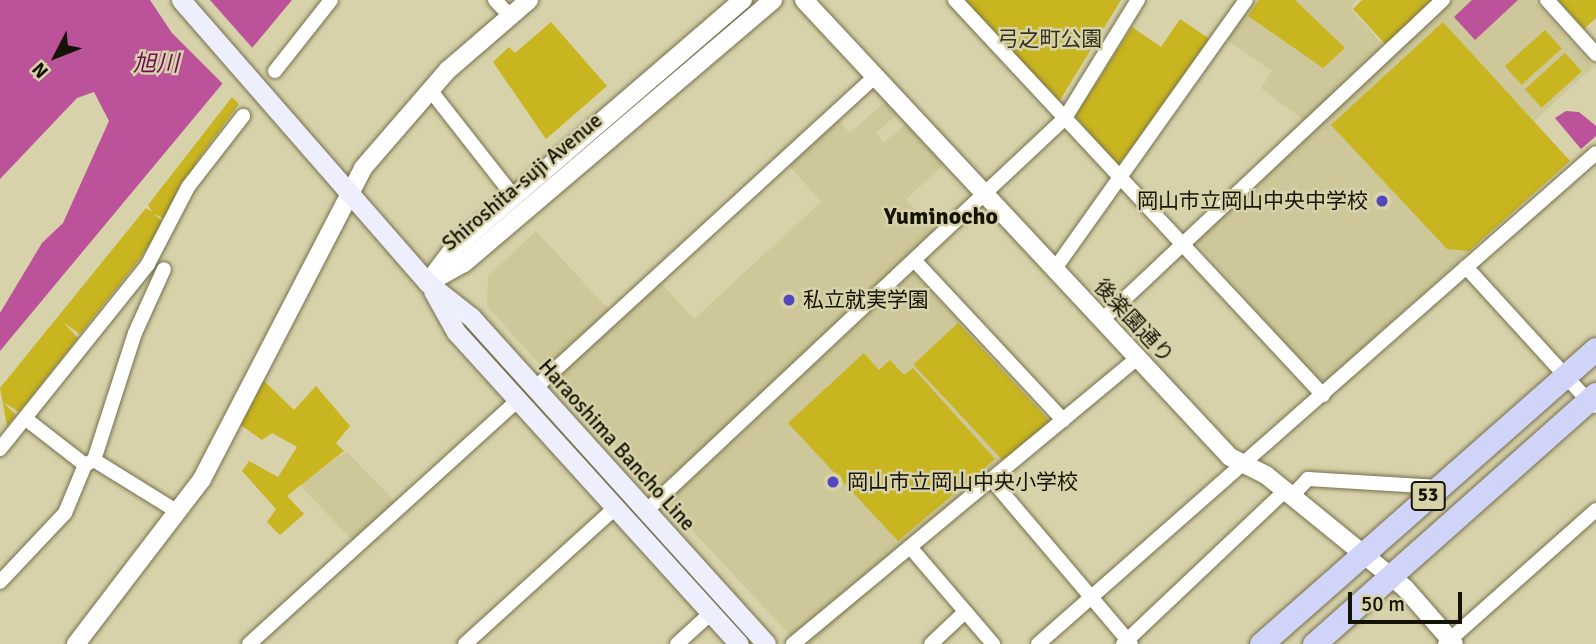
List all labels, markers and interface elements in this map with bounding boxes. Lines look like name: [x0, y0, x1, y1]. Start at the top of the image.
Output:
north arrow: [21, 21, 91, 91]
park label: 弓之町公園: [998, 26, 1102, 52]
water label: 旭川: [133, 50, 179, 78]
text: N: [27, 57, 54, 83]
street label: Shiroshita-suji Avenue: [437, 108, 607, 256]
place label: 岡山市立岡山中央中学校: [1137, 188, 1368, 214]
marker: 岡山市立岡山中央中学校: [1374, 193, 1390, 209]
district label: Yuminocho: [884, 203, 998, 231]
street label: 後楽園通り: [1089, 274, 1179, 368]
place label: 私立就実学園: [803, 287, 929, 313]
marker: 私立就実学園: [781, 292, 797, 308]
street label: Haraoshima Bancho Line: [533, 354, 701, 536]
place label: 岡山市立岡山中央小学校: [847, 469, 1078, 495]
marker: 岡山市立岡山中央小学校: [825, 474, 841, 490]
road number: 53: [1410, 481, 1446, 512]
scale bar: [1351, 578, 1465, 622]
text: 50 m: [1361, 591, 1405, 617]

